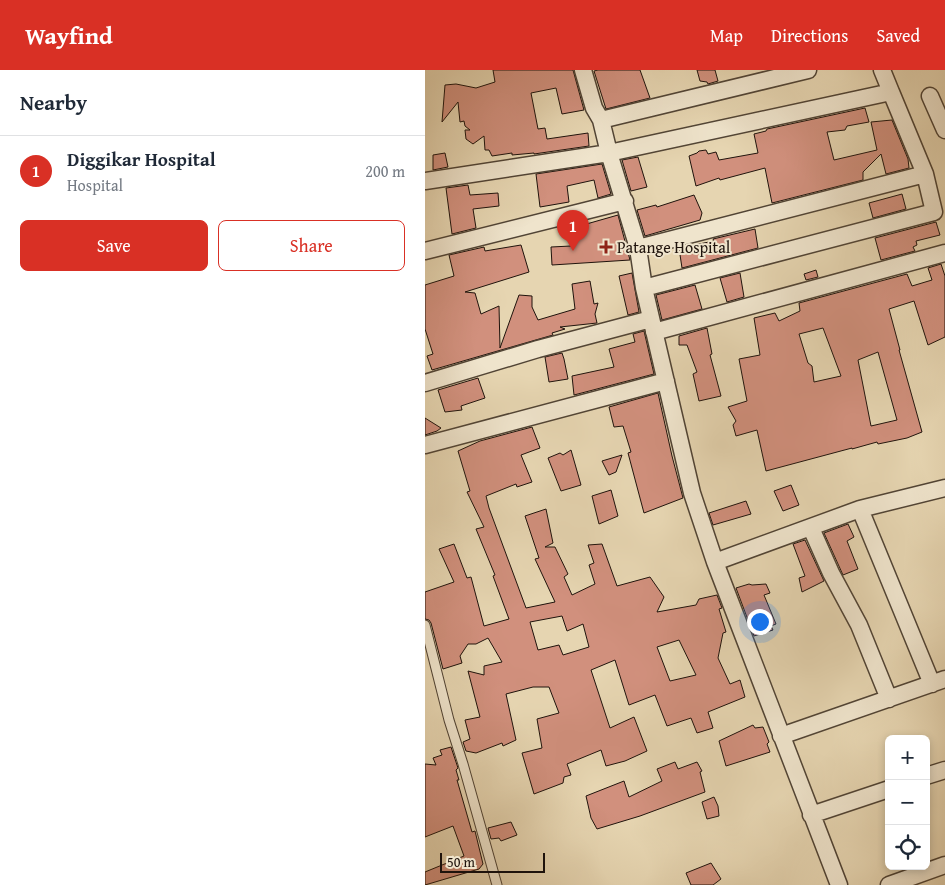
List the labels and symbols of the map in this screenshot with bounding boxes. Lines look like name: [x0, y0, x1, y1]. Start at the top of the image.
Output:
pin: 1: [557, 210, 589, 251]
place label: Patange Hospital: [617, 235, 731, 259]
marker: Patange Hospital: [599, 240, 613, 254]
your location: [747, 609, 773, 635]
scale bar: [440, 850, 545, 873]

